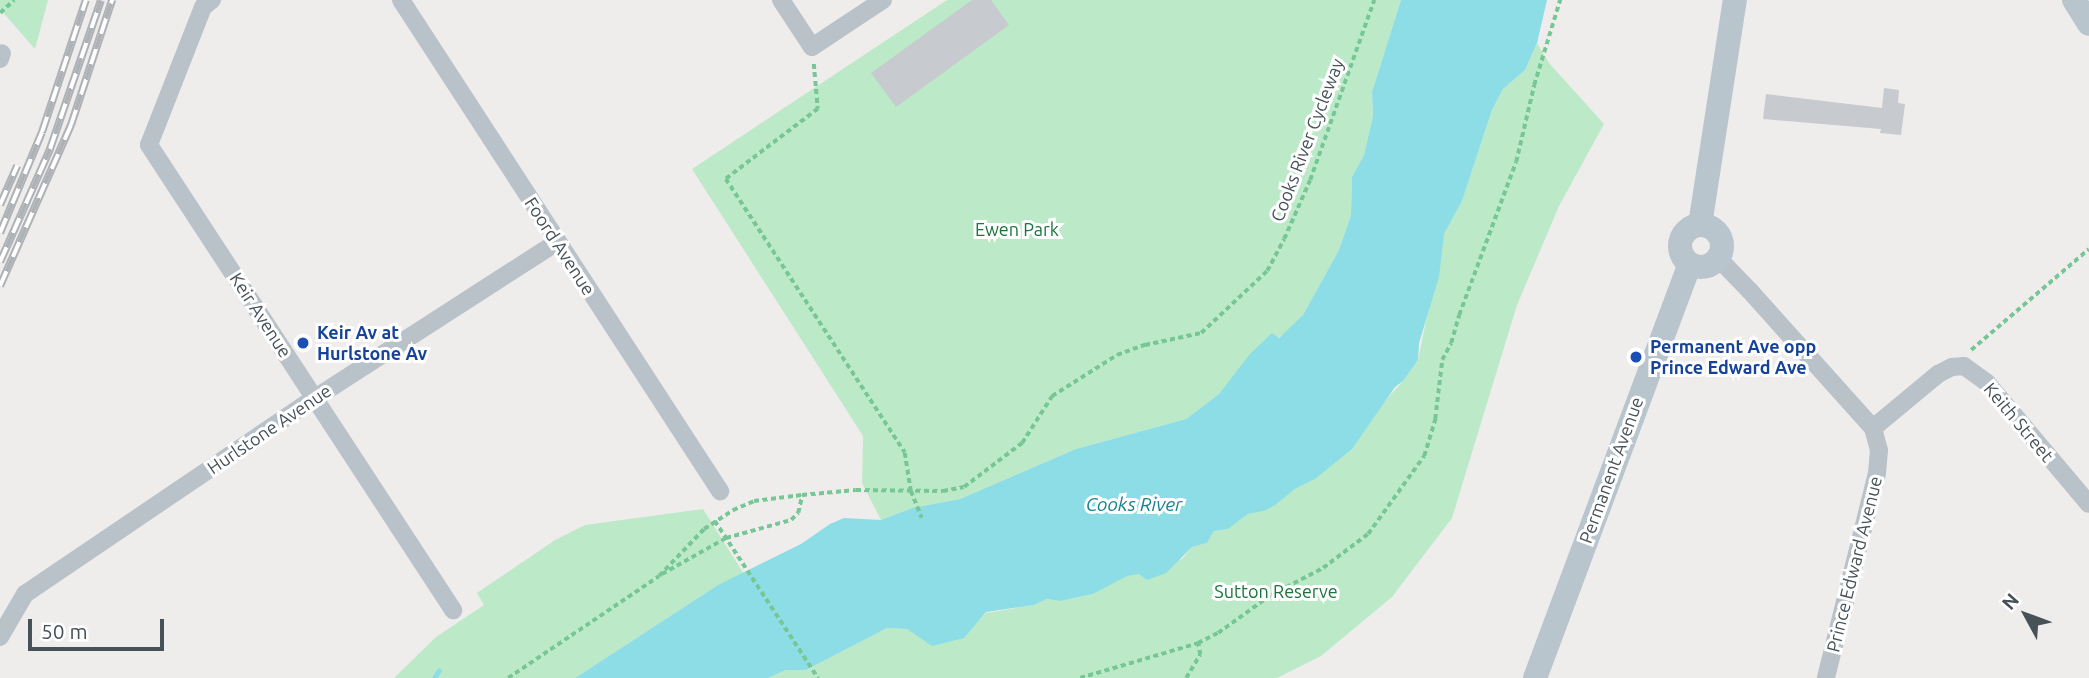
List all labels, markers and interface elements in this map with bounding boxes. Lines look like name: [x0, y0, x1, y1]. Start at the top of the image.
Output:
street label: Cooks River Cycleway: [1266, 55, 1348, 225]
street label: Foord Avenue: [520, 193, 600, 299]
park label: Ewen Park: [975, 218, 1059, 240]
street label: Keir Avenue: [226, 269, 296, 361]
place label: Keir Av at Hurlstone Av: [317, 322, 427, 364]
marker: Keir Av at Hurlstone Av: [295, 335, 311, 351]
place label: Permanent Ave opp Prince Edward Ave: [1650, 336, 1816, 378]
marker: Permanent Ave opp Prince Edward Ave: [1628, 349, 1644, 365]
street label: Keith Street: [1980, 378, 2058, 466]
street label: Hurlstone Avenue: [203, 380, 335, 478]
street label: Permanent Avenue: [1574, 394, 1648, 546]
street label: Prince Edward Avenue: [1822, 474, 1886, 654]
water label: Cooks River: [1086, 494, 1182, 516]
park label: Sutton Reserve: [1214, 580, 1338, 602]
north arrow: [1991, 580, 2061, 650]
text: N: [1997, 589, 2023, 614]
scale bar: [32, 604, 168, 648]
text: 50 m: [41, 619, 88, 643]

